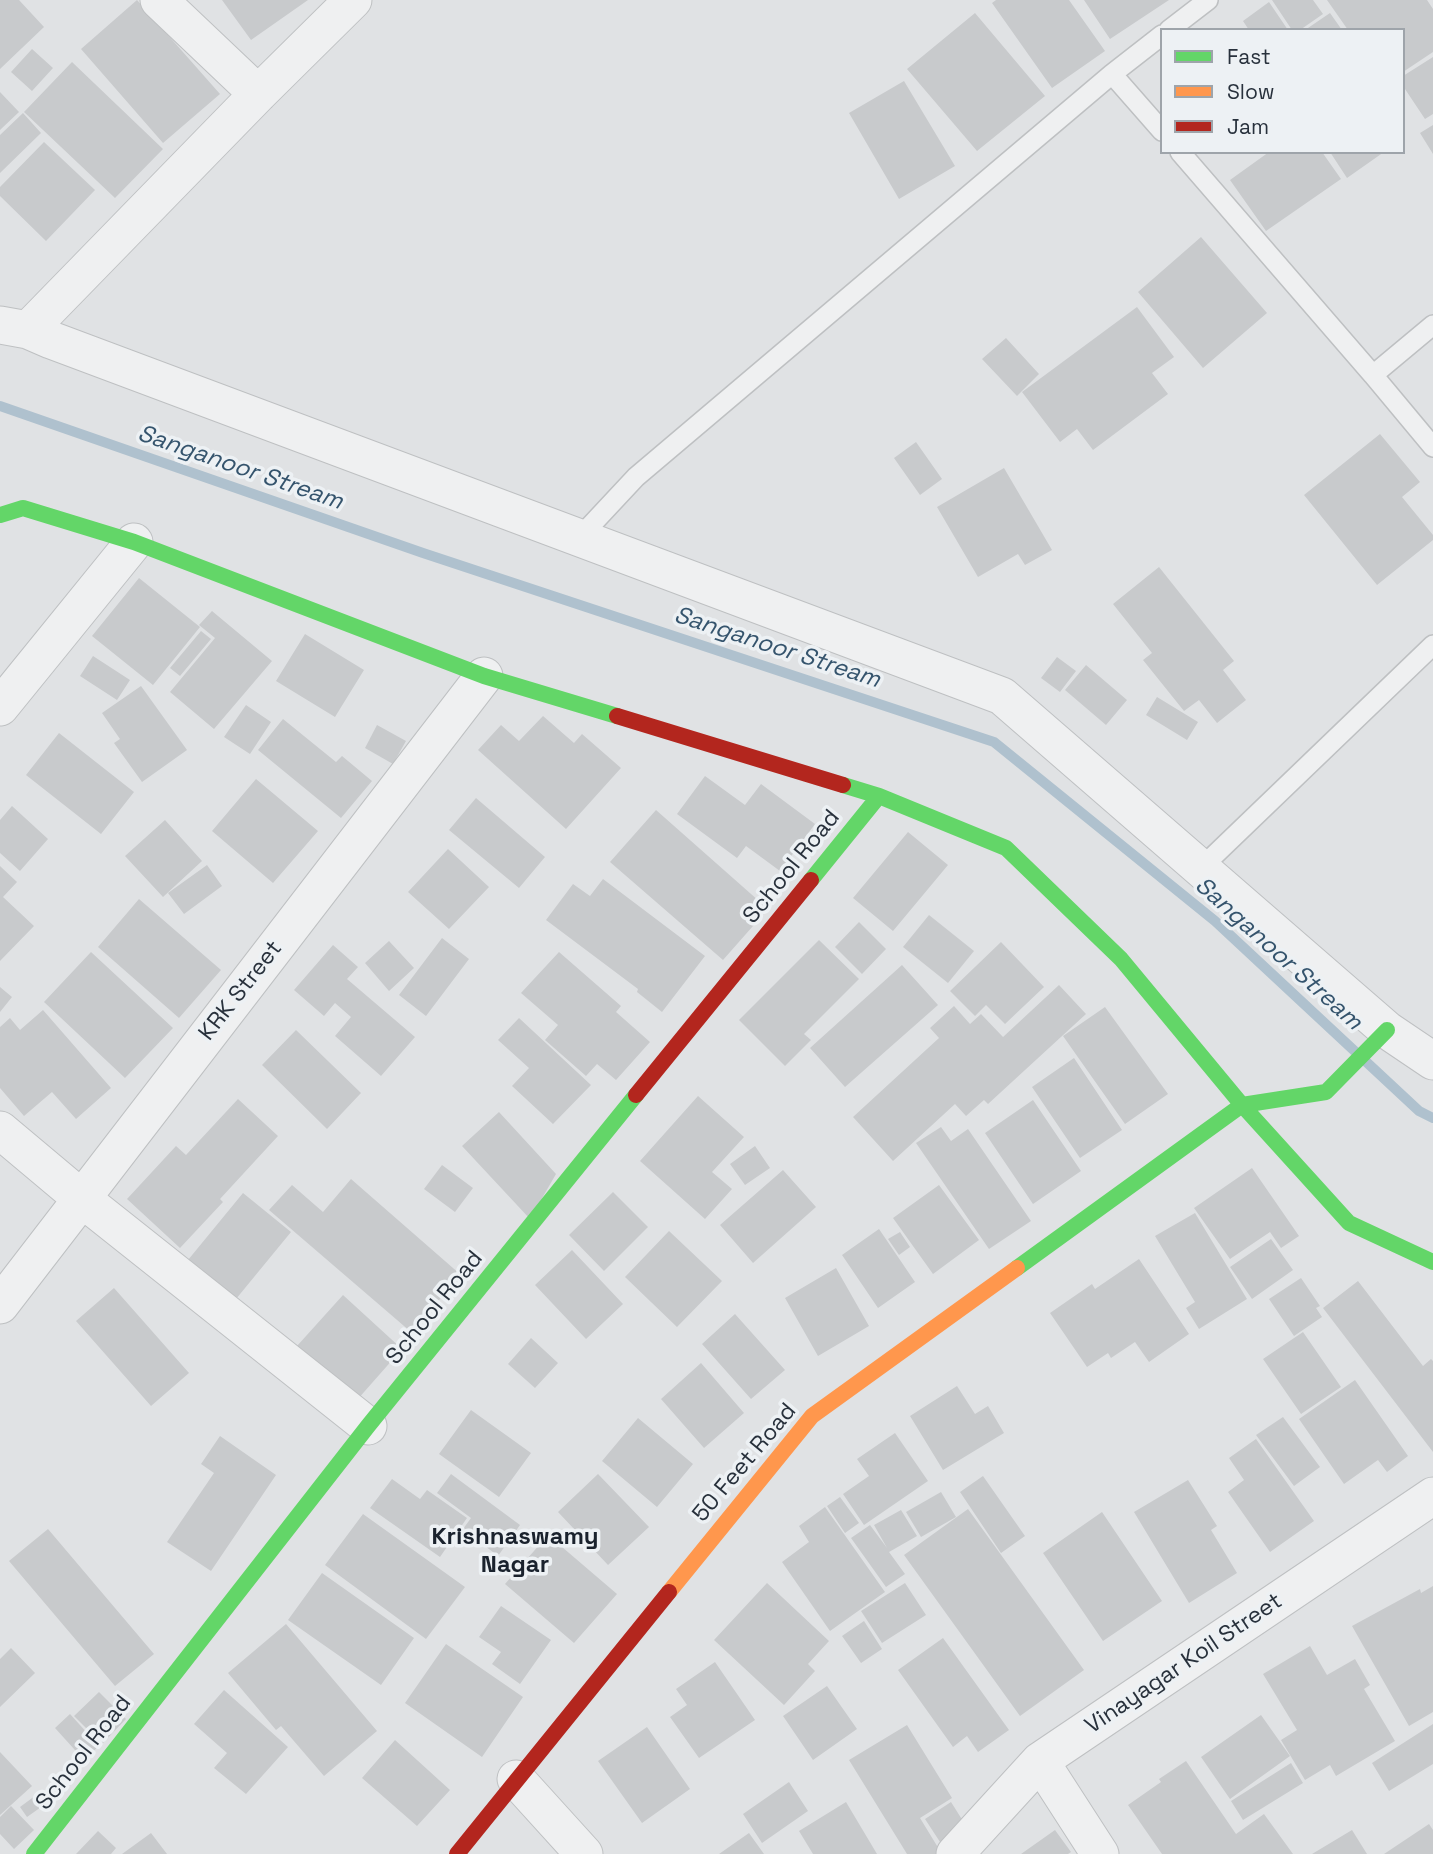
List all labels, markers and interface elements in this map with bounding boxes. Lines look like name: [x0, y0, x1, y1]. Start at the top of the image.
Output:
legend: [1160, 28, 1405, 154]
text: Fast: [1227, 43, 1271, 70]
text: Slow: [1227, 78, 1275, 105]
text: Jam: [1227, 113, 1269, 140]
water label: Sanganoor Stream: [134, 419, 346, 517]
water label: Sanganoor Stream: [670, 601, 884, 695]
street label: School Road: [738, 805, 846, 929]
water label: Sanganoor Stream: [1188, 871, 1368, 1037]
street label: KRK Street: [194, 936, 288, 1046]
street label: School Road: [381, 1246, 489, 1370]
street label: 50 Feet Road: [687, 1398, 803, 1528]
district label: Krishnaswamy Nagar: [431, 1523, 599, 1579]
street label: Vinayagar Koil Street: [1080, 1588, 1288, 1740]
street label: School Road: [31, 1690, 137, 1816]

